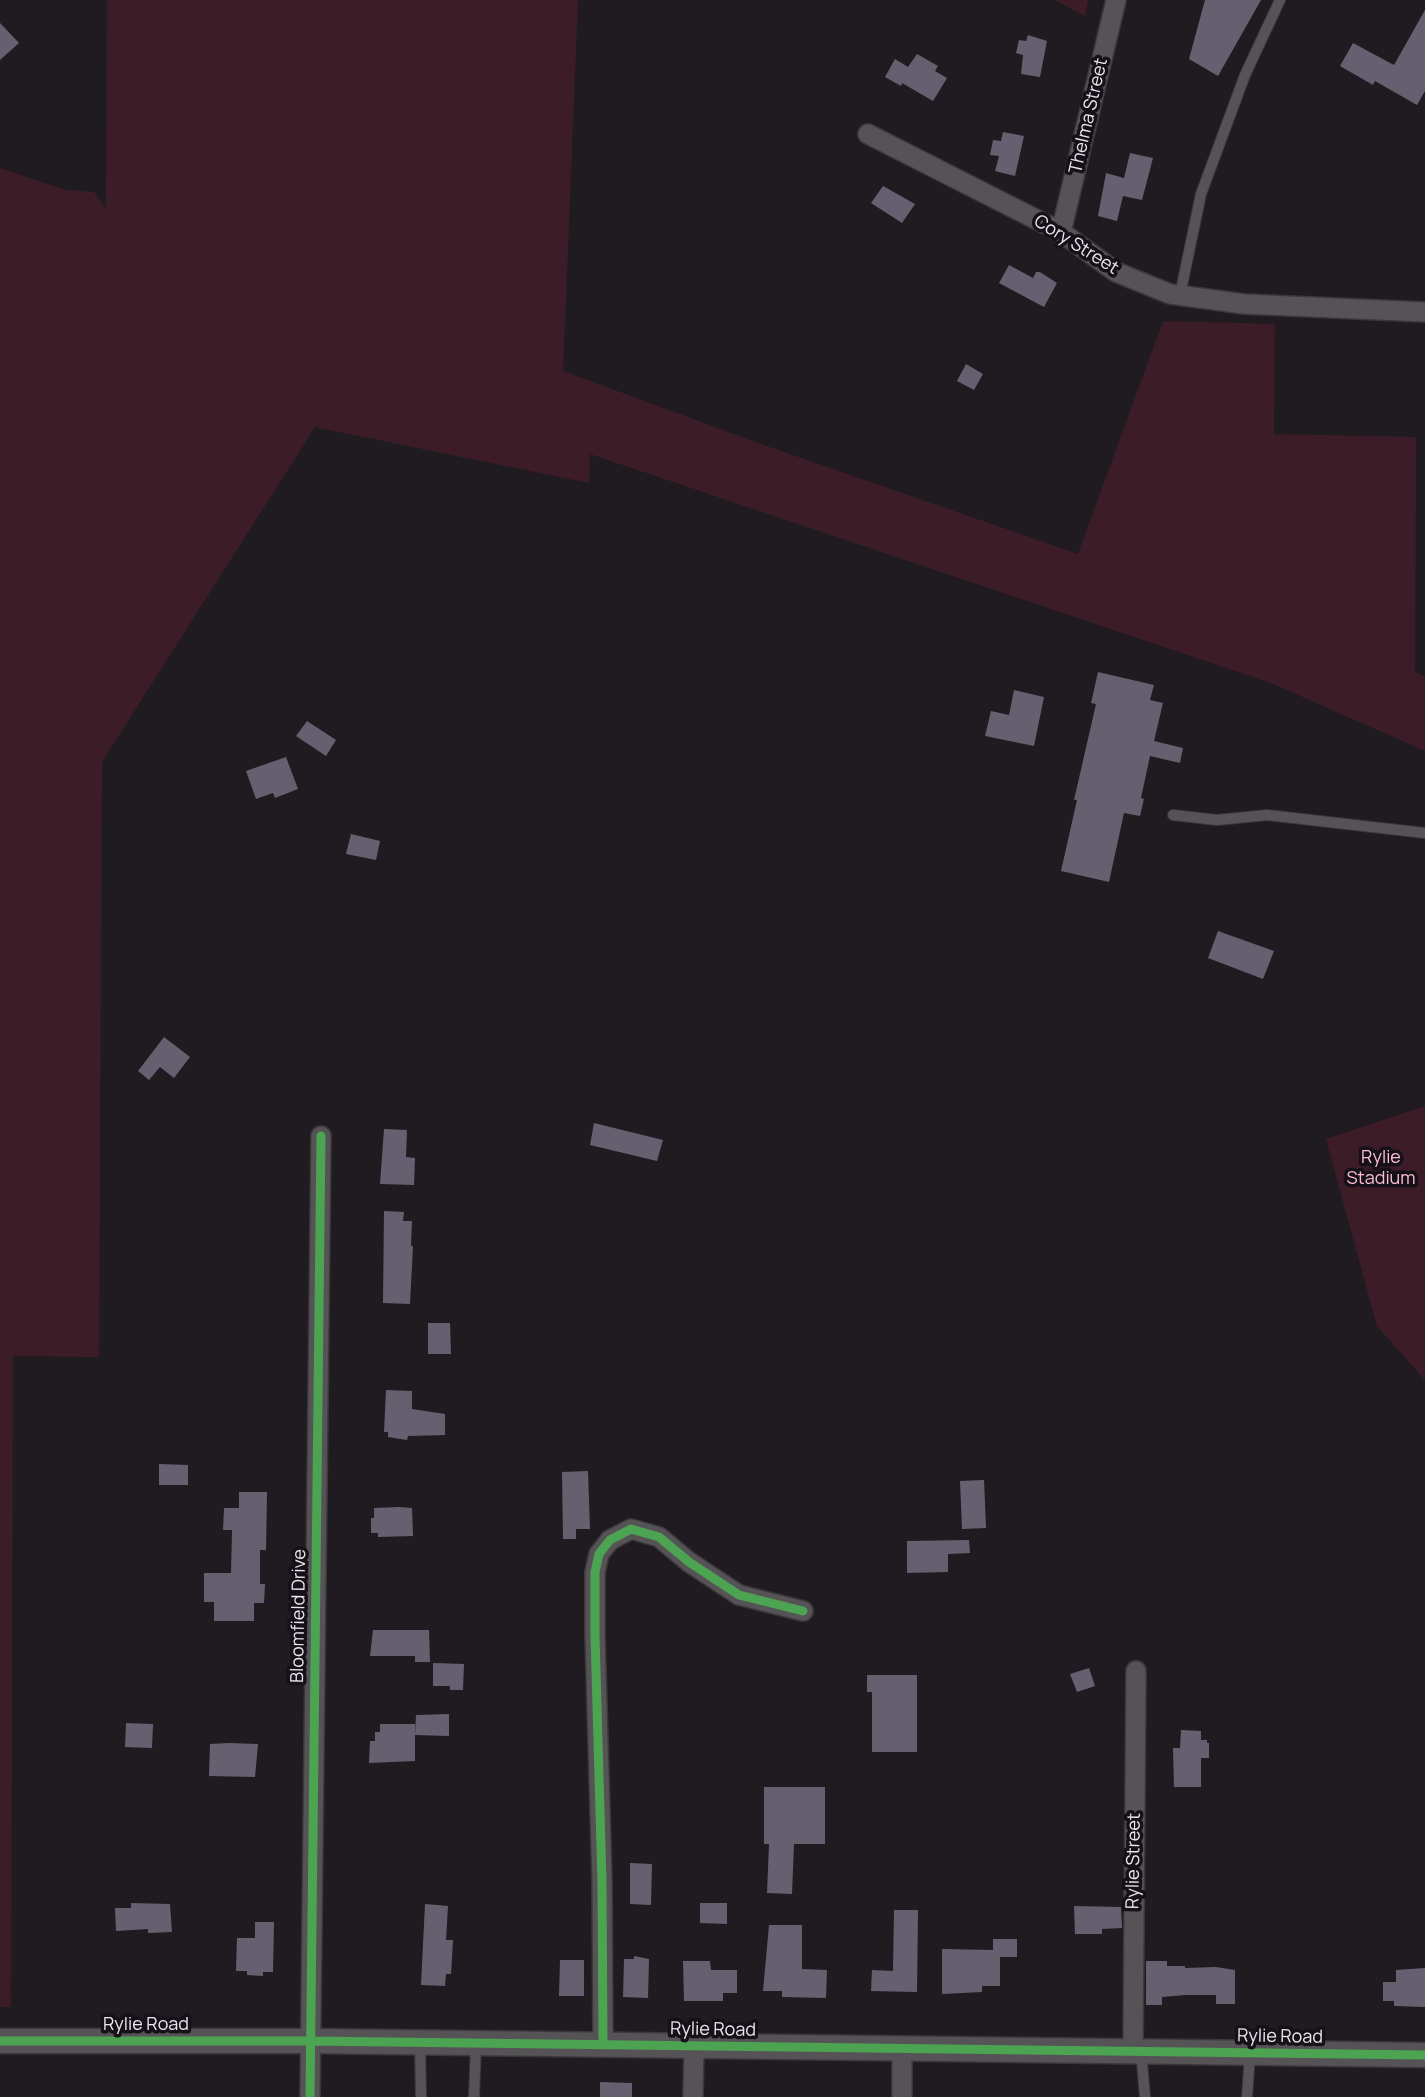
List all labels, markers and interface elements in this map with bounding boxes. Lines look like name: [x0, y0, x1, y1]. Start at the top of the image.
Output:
street label: Thelma Street: [1065, 56, 1113, 176]
street label: Cory Street: [1030, 210, 1122, 280]
park label: Rylie Stadium: [1346, 1147, 1416, 1190]
street label: Bloomfield Drive: [287, 1549, 311, 1683]
street label: Rylie Street: [1122, 1813, 1146, 1909]
street label: Rylie Road: [103, 2014, 189, 2036]
street label: Rylie Road: [670, 2018, 756, 2042]
street label: Rylie Road: [1237, 2025, 1323, 2049]

